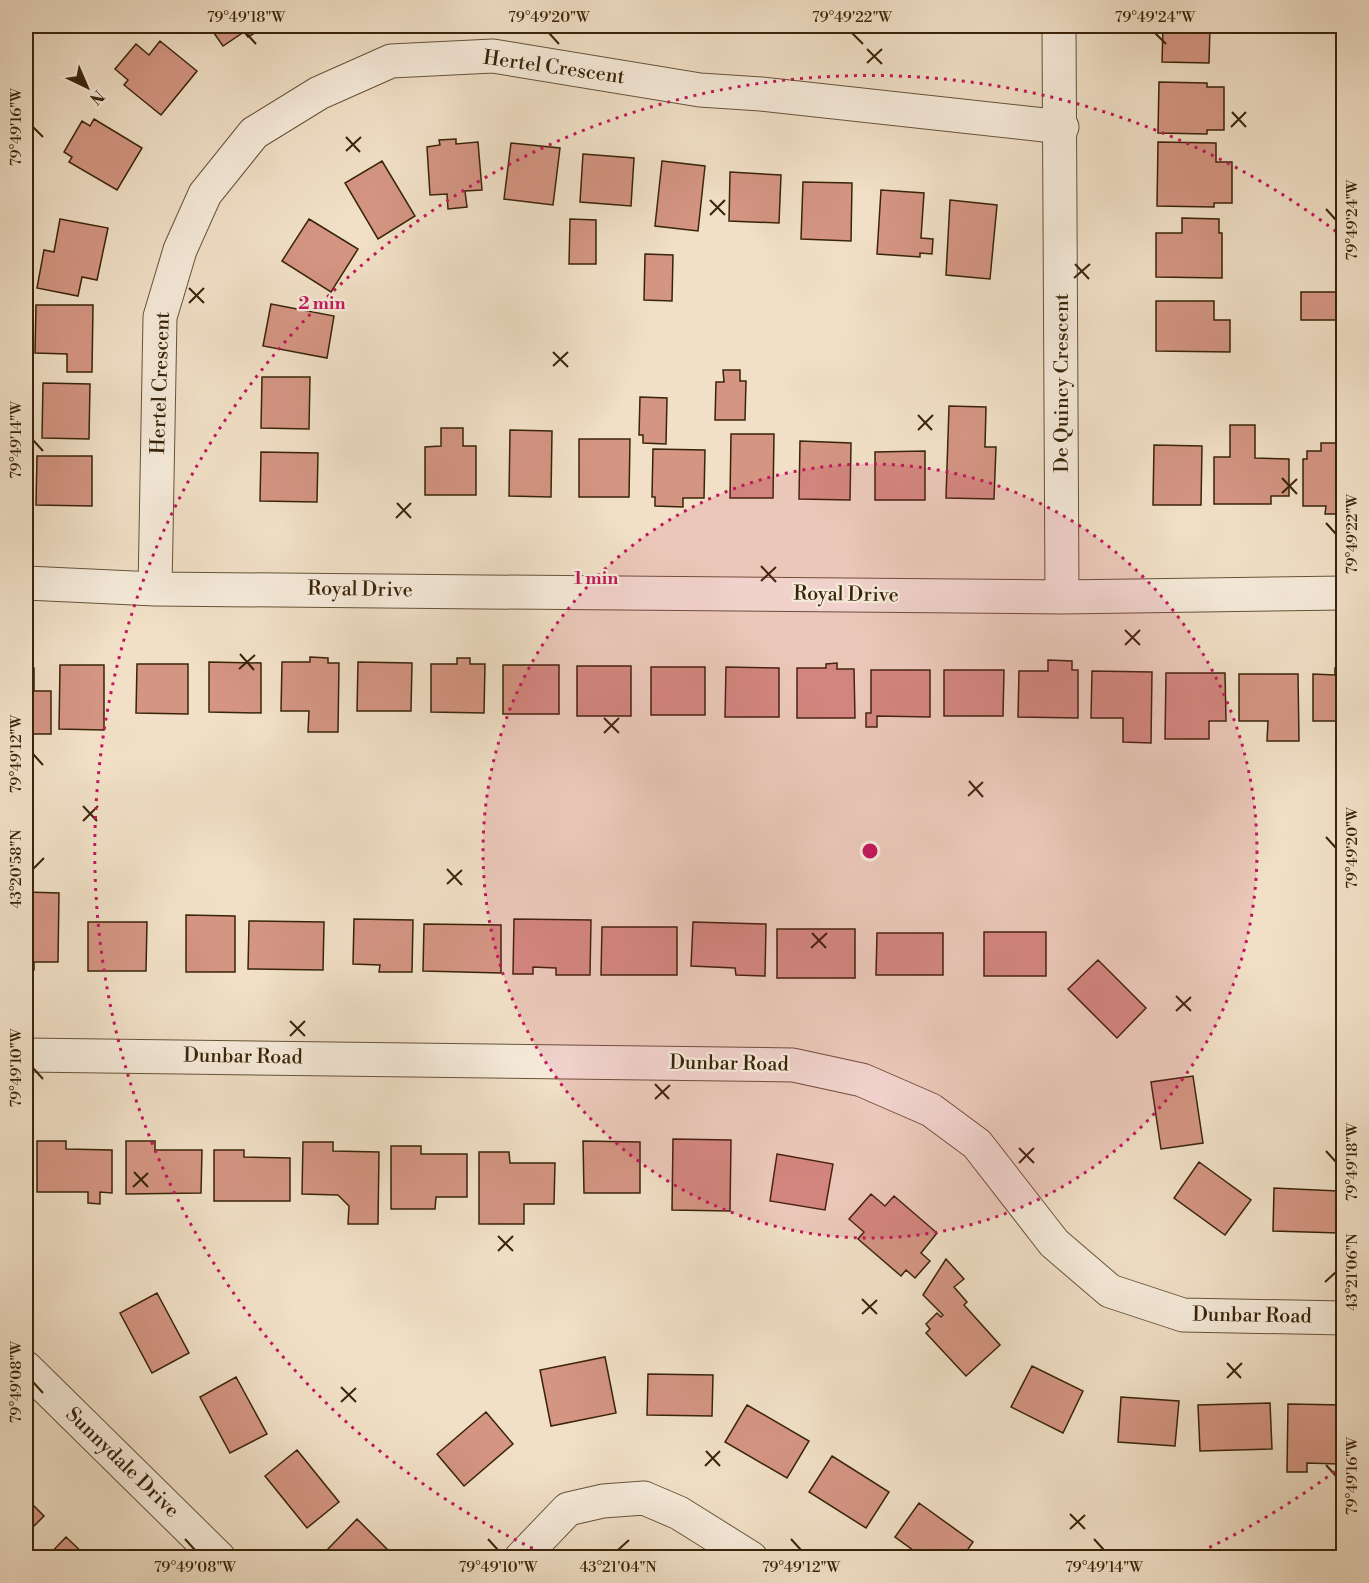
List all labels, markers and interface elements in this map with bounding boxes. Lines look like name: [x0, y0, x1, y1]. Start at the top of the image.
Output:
text: 79°49'18"W: [207, 8, 285, 27]
text: 79°49'20"W: [508, 8, 590, 27]
text: 79°49'22"W: [812, 8, 892, 27]
text: 79°49'24"W: [1115, 8, 1196, 27]
street label: Hertel Crescent: [482, 46, 626, 90]
north arrow: [57, 57, 117, 117]
text: N: [85, 85, 108, 109]
text: 79°49'16"W: [7, 88, 26, 166]
text: 79°49'24"W: [1343, 179, 1362, 260]
text: 2 min: [298, 292, 346, 315]
street label: De Quincy Crescent: [1050, 293, 1075, 473]
street label: Hertel Crescent: [146, 311, 176, 455]
text: 79°49'14"W: [7, 401, 26, 479]
text: 79°49'22"W: [1343, 494, 1362, 574]
text: 1 min: [574, 567, 618, 590]
street label: Royal Drive: [307, 577, 413, 603]
street label: Royal Drive: [793, 582, 899, 608]
text: 79°49'12"W: [7, 715, 26, 793]
text: 79°49'20"W: [1343, 807, 1362, 889]
text: 43°20'58"N: [7, 829, 26, 909]
centre of rings: [860, 841, 880, 861]
text: 79°49'10"W: [7, 1028, 26, 1107]
street label: Dunbar Road: [183, 1043, 304, 1071]
street label: Dunbar Road: [669, 1050, 790, 1078]
text: 79°49'18"W: [1343, 1123, 1362, 1201]
text: 43°21'06"N: [1343, 1233, 1362, 1311]
street label: Dunbar Road: [1192, 1302, 1313, 1330]
text: 79°49'08"W: [7, 1341, 26, 1423]
street label: Sunnydale Drive: [60, 1402, 184, 1524]
text: 79°49'16"W: [1343, 1437, 1362, 1515]
text: 79°49'08"W: [154, 1558, 236, 1577]
text: 79°49'10"W: [459, 1558, 538, 1577]
text: 43°21'04"N: [579, 1558, 657, 1577]
text: 79°49'12"W: [762, 1558, 840, 1577]
text: 79°49'14"W: [1065, 1558, 1143, 1577]

